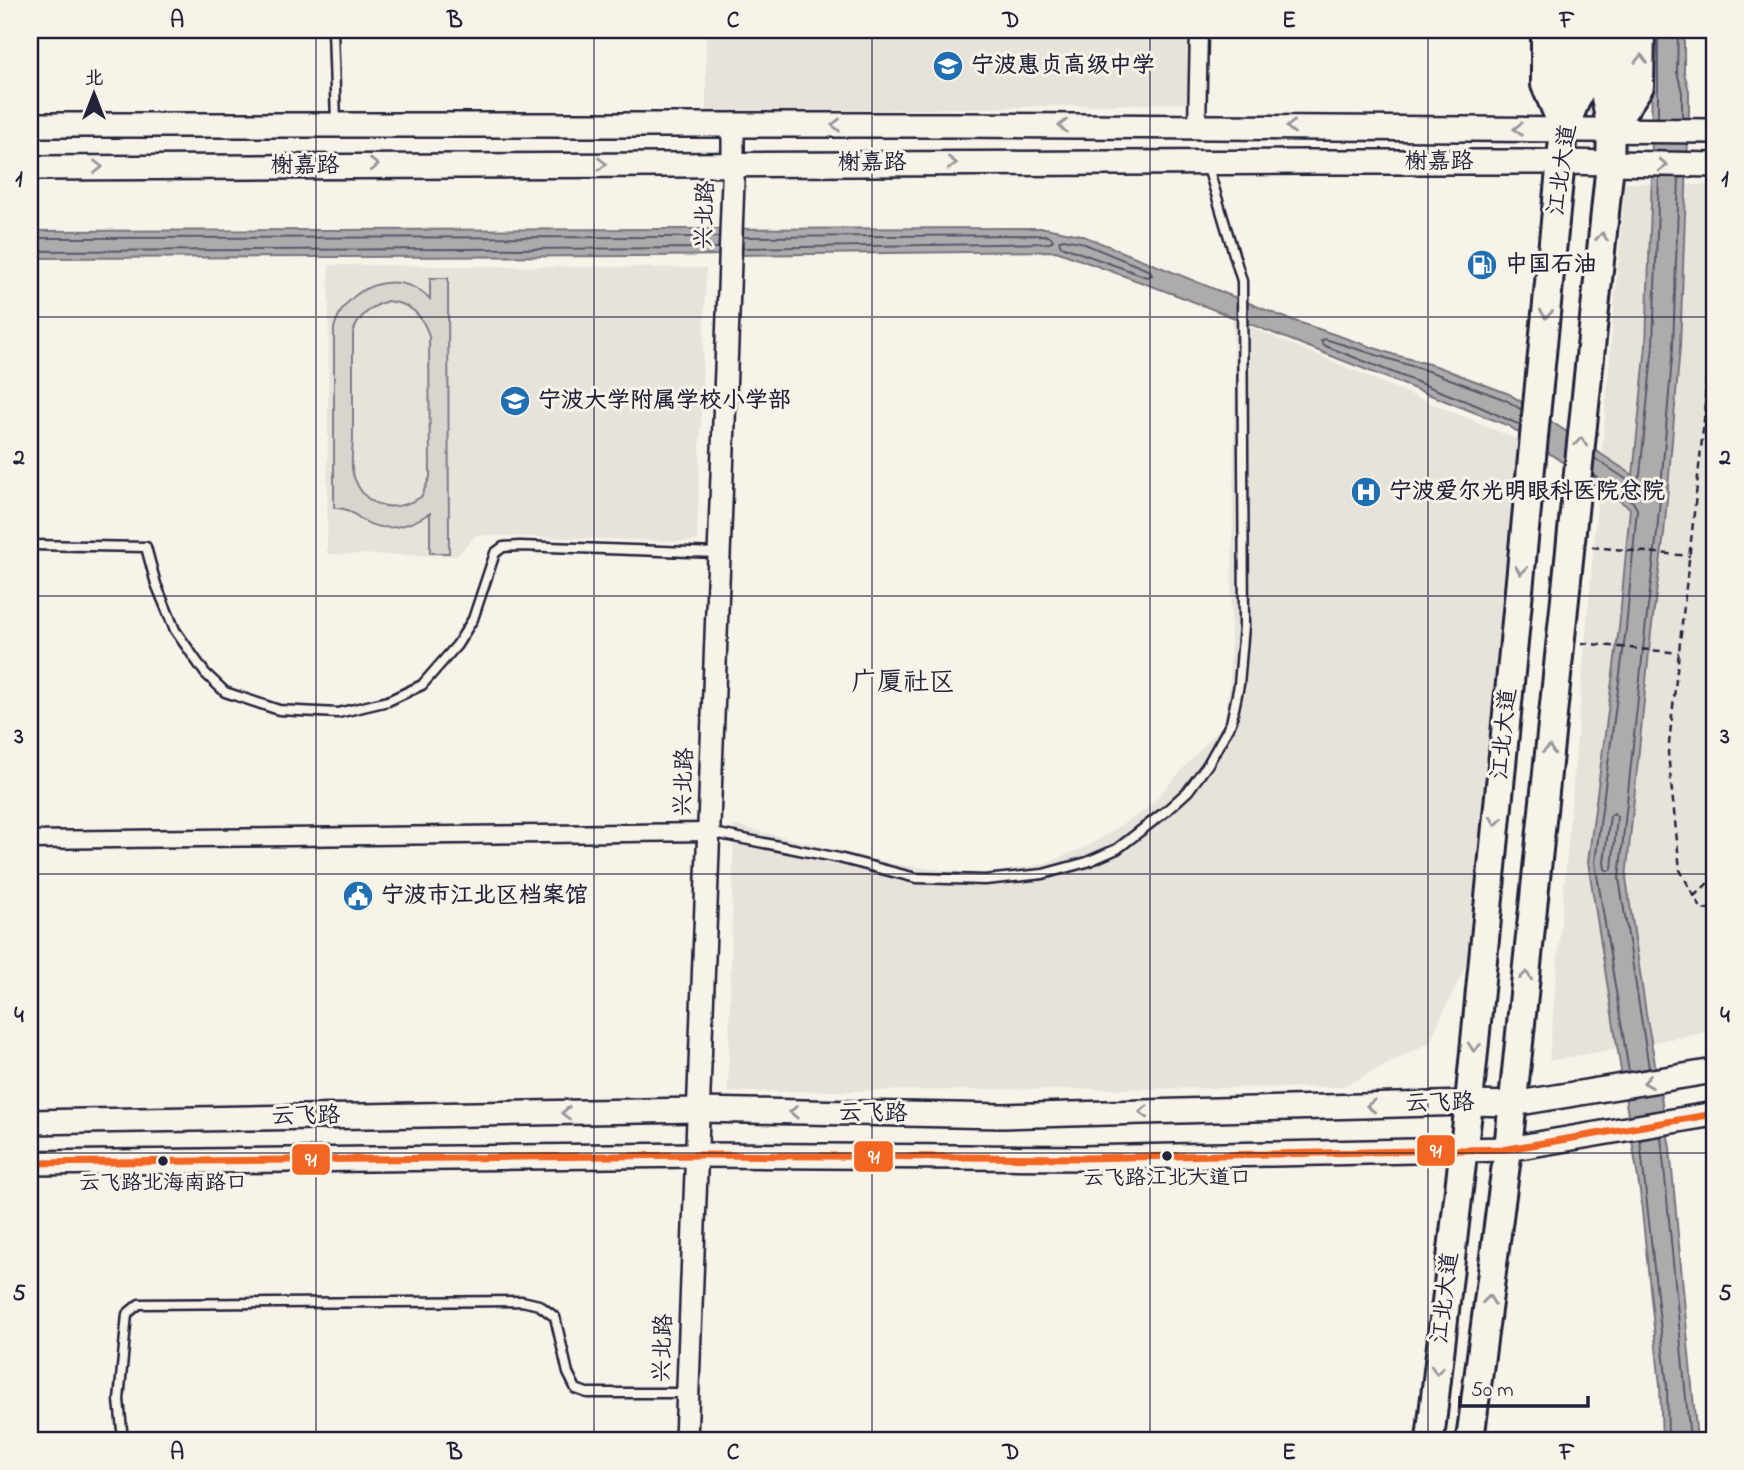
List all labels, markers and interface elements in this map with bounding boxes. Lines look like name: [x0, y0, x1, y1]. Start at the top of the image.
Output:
text: A: [170, 5, 184, 38]
text: B: [446, 5, 463, 38]
text: C: [727, 5, 740, 38]
text: D: [1002, 5, 1019, 38]
text: E: [1282, 5, 1296, 38]
text: F: [1559, 5, 1575, 38]
school or university icon: 宁波惠贞高级中学: [931, 49, 965, 83]
place label: 宁波惠贞高级中学: [971, 50, 1155, 83]
one-way arrow: [1633, 54, 1648, 65]
north arrow: [60, 60, 130, 130]
text: 北: [84, 66, 104, 93]
one-way arrow: [830, 117, 841, 133]
one-way arrow: [1058, 118, 1068, 134]
one-way arrow: [1285, 119, 1295, 135]
one-way arrow: [1512, 121, 1523, 137]
street label: 江北大道: [1540, 122, 1586, 218]
street label: 榭嘉路: [1405, 146, 1474, 179]
street label: 榭嘉路: [838, 147, 907, 180]
street label: 榭嘉路: [271, 150, 340, 183]
one-way arrow: [947, 155, 958, 171]
one-way arrow: [597, 156, 608, 172]
one-way arrow: [370, 157, 380, 173]
one-way arrow: [1658, 157, 1669, 172]
one-way arrow: [93, 159, 104, 175]
text: 1: [15, 164, 23, 197]
text: 1: [1721, 164, 1729, 197]
street label: 兴北路: [688, 180, 724, 250]
one-way arrow: [1595, 232, 1610, 243]
fuel station icon: 中国石油: [1465, 248, 1499, 282]
place label: 中国石油: [1505, 249, 1597, 282]
one-way arrow: [1539, 308, 1554, 320]
school or university icon: 宁波大学附属学校小学部: [498, 384, 532, 418]
place label: 宁波大学附属学校小学部: [538, 385, 791, 418]
one-way arrow: [1574, 436, 1589, 447]
text: 2: [12, 442, 25, 475]
text: 2: [1718, 442, 1731, 475]
hospital icon: 宁波爱尔光明眼科医院总院: [1349, 475, 1383, 509]
place label: 宁波爱尔光明眼科医院总院: [1389, 476, 1665, 509]
one-way arrow: [1514, 565, 1529, 576]
district label: 广厦社区: [851, 665, 955, 703]
street label: 江北大道: [1484, 687, 1526, 781]
text: 3: [13, 721, 24, 754]
text: 3: [1719, 721, 1730, 754]
one-way arrow: [1542, 744, 1557, 756]
street label: 兴北路: [667, 747, 703, 817]
one-way arrow: [1489, 815, 1504, 826]
public building icon: 宁波市江北区档案馆: [341, 879, 375, 913]
place label: 宁波市江北区档案馆: [381, 880, 588, 913]
one-way arrow: [1518, 971, 1533, 982]
text: 4: [14, 1000, 24, 1033]
text: 4: [1720, 1000, 1730, 1033]
one-way arrow: [1467, 1042, 1482, 1053]
one-way arrow: [1642, 1074, 1654, 1089]
street label: 云飞路: [1405, 1087, 1475, 1121]
street label: 云飞路: [838, 1097, 908, 1131]
one-way arrow: [1365, 1098, 1376, 1113]
street label: 云飞路: [271, 1100, 341, 1134]
one-way arrow: [560, 1105, 571, 1120]
one-way arrow: [788, 1105, 799, 1120]
one-way arrow: [1138, 1105, 1149, 1120]
line badge: 91: [1416, 1134, 1456, 1167]
text: 91: [1429, 1139, 1442, 1166]
line badge: 91: [853, 1140, 894, 1173]
line badge: 91: [291, 1143, 331, 1176]
text: 91: [867, 1145, 880, 1172]
text: 91: [304, 1148, 317, 1175]
marker: 云飞路江北大道口: [1160, 1149, 1174, 1163]
marker: 云飞路北海南路口: [156, 1154, 170, 1168]
place label: 云飞路江北大道口: [1083, 1164, 1251, 1194]
place label: 云飞路北海南路口: [79, 1169, 247, 1199]
street label: 江北大道: [1424, 1250, 1468, 1346]
text: 5: [12, 1278, 26, 1311]
text: 5: [1718, 1278, 1732, 1311]
one-way arrow: [1481, 1294, 1496, 1306]
street label: 兴北路: [646, 1313, 682, 1383]
one-way arrow: [1430, 1365, 1445, 1376]
scale bar: [1460, 1365, 1588, 1409]
text: 50 m: [1471, 1376, 1514, 1406]
text: A: [170, 1437, 184, 1470]
text: B: [446, 1437, 463, 1470]
text: C: [727, 1437, 740, 1470]
text: D: [1002, 1437, 1019, 1470]
text: E: [1282, 1437, 1296, 1470]
text: F: [1559, 1437, 1575, 1470]

